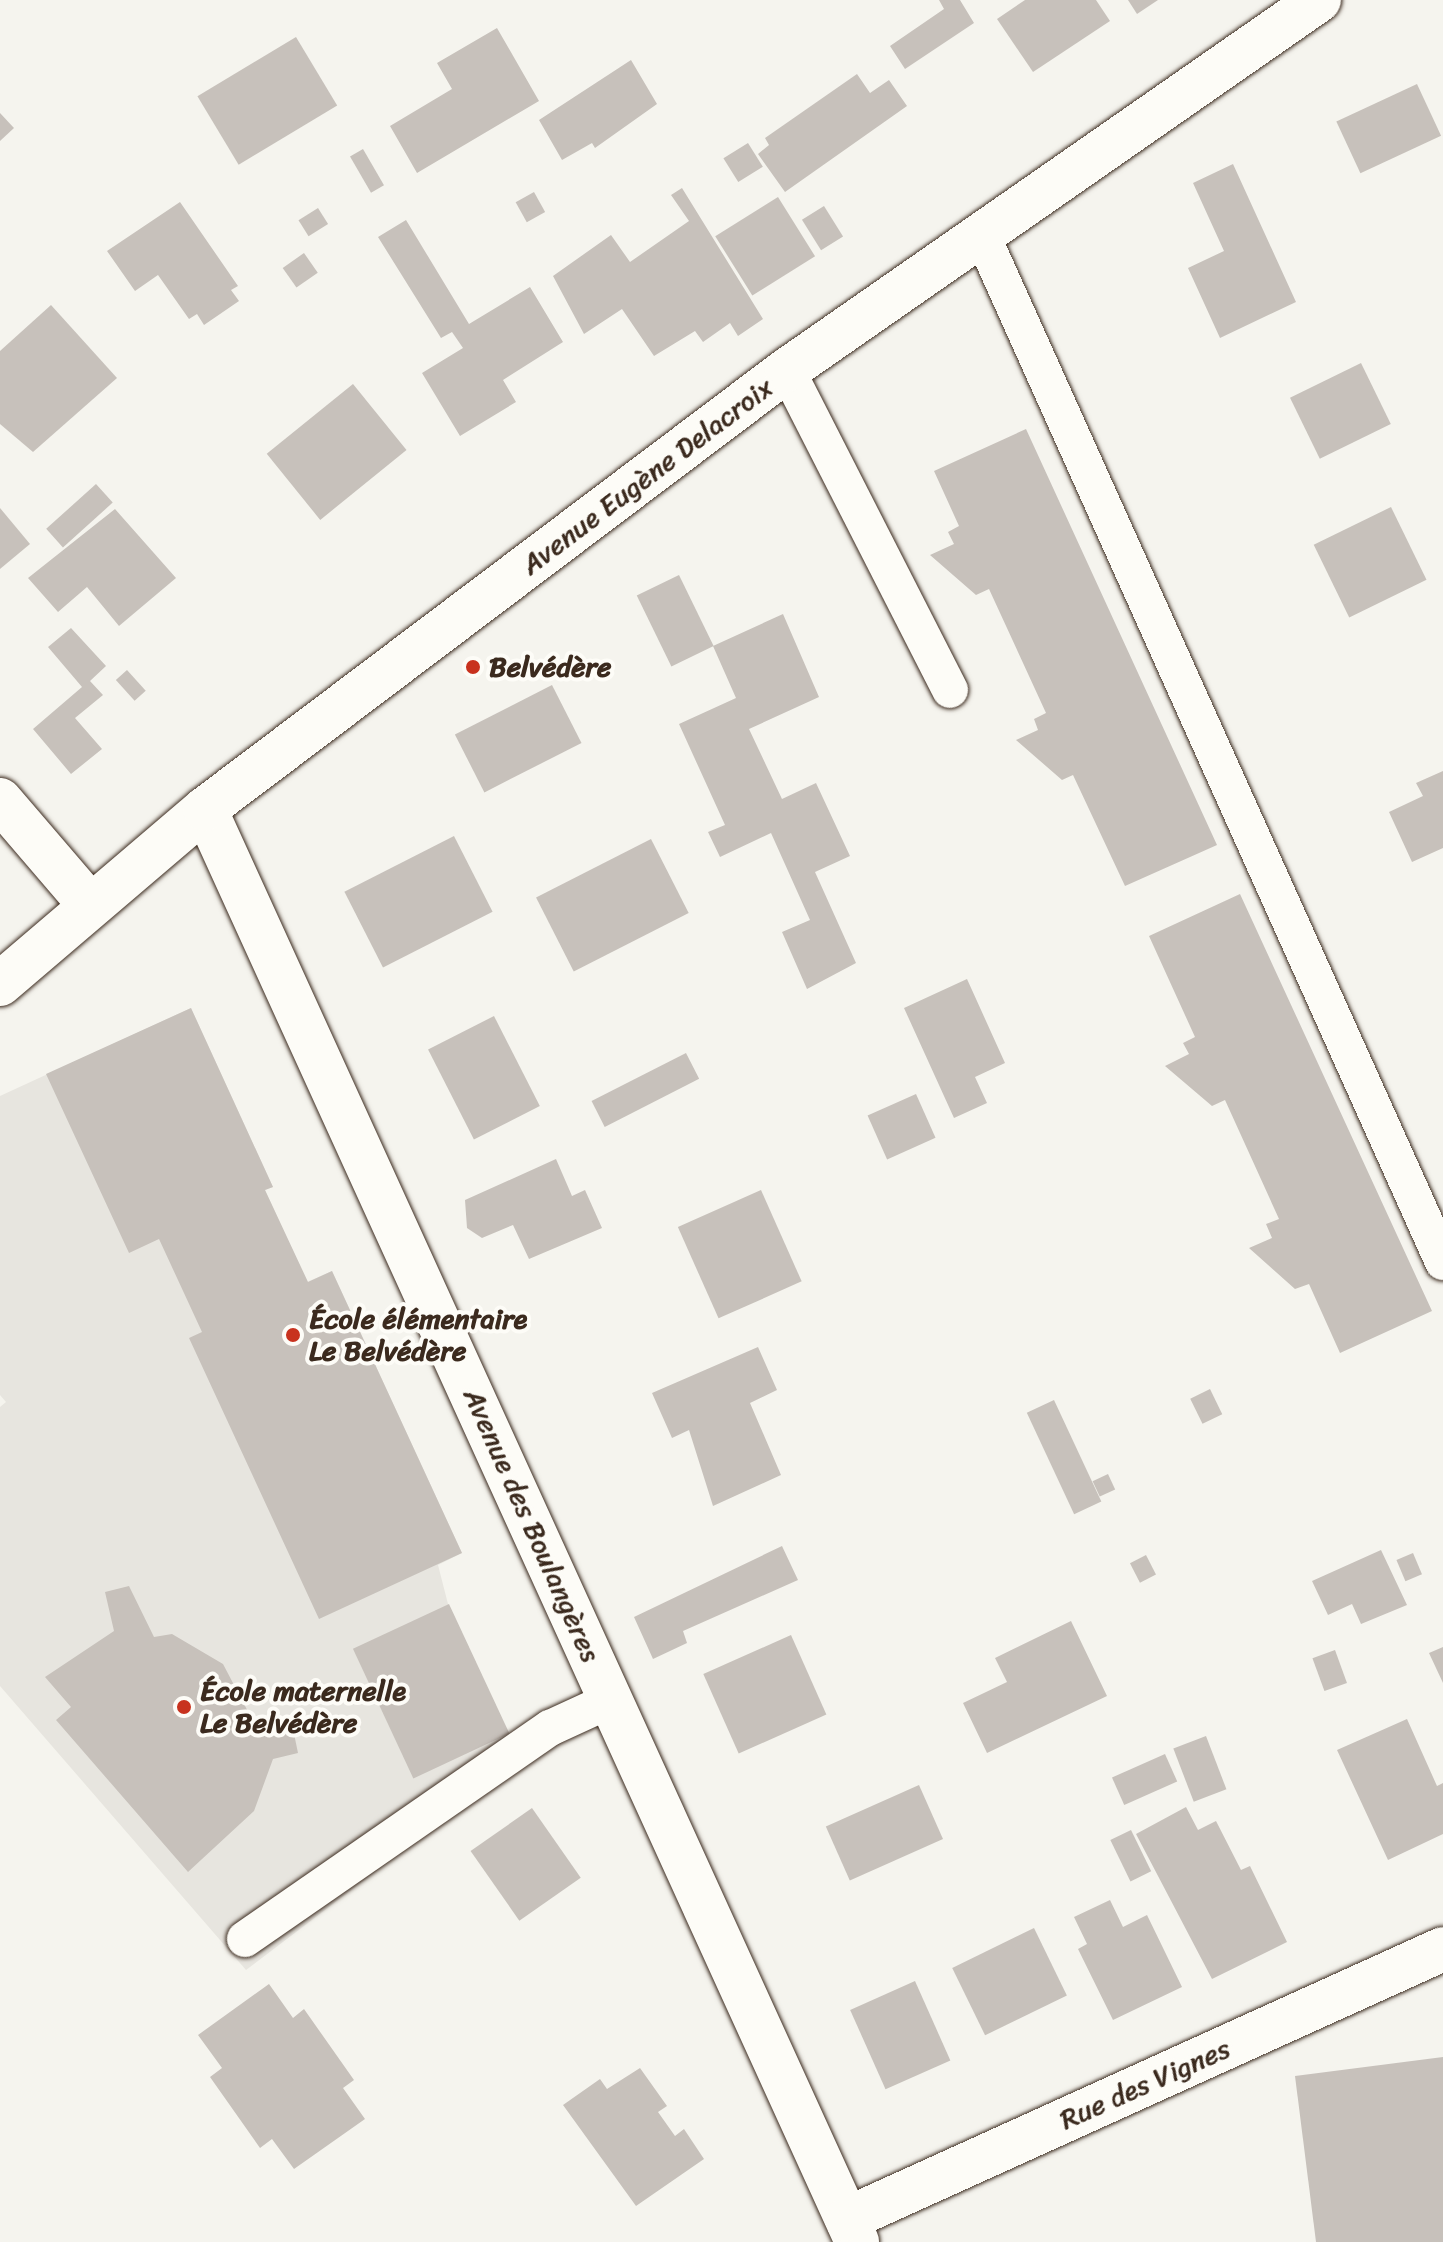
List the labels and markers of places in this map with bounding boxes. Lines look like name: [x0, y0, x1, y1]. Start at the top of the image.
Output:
place label: Belvédère: [489, 650, 611, 684]
marker: Belvédère: [464, 658, 482, 676]
place label: École élémentaire Le Belvédère: [309, 1302, 530, 1368]
marker: École élémentaire Le Belvédère: [284, 1326, 302, 1344]
place label: École maternelle Le Belvédère: [200, 1674, 406, 1740]
marker: École maternelle Le Belvédère: [175, 1698, 193, 1716]

